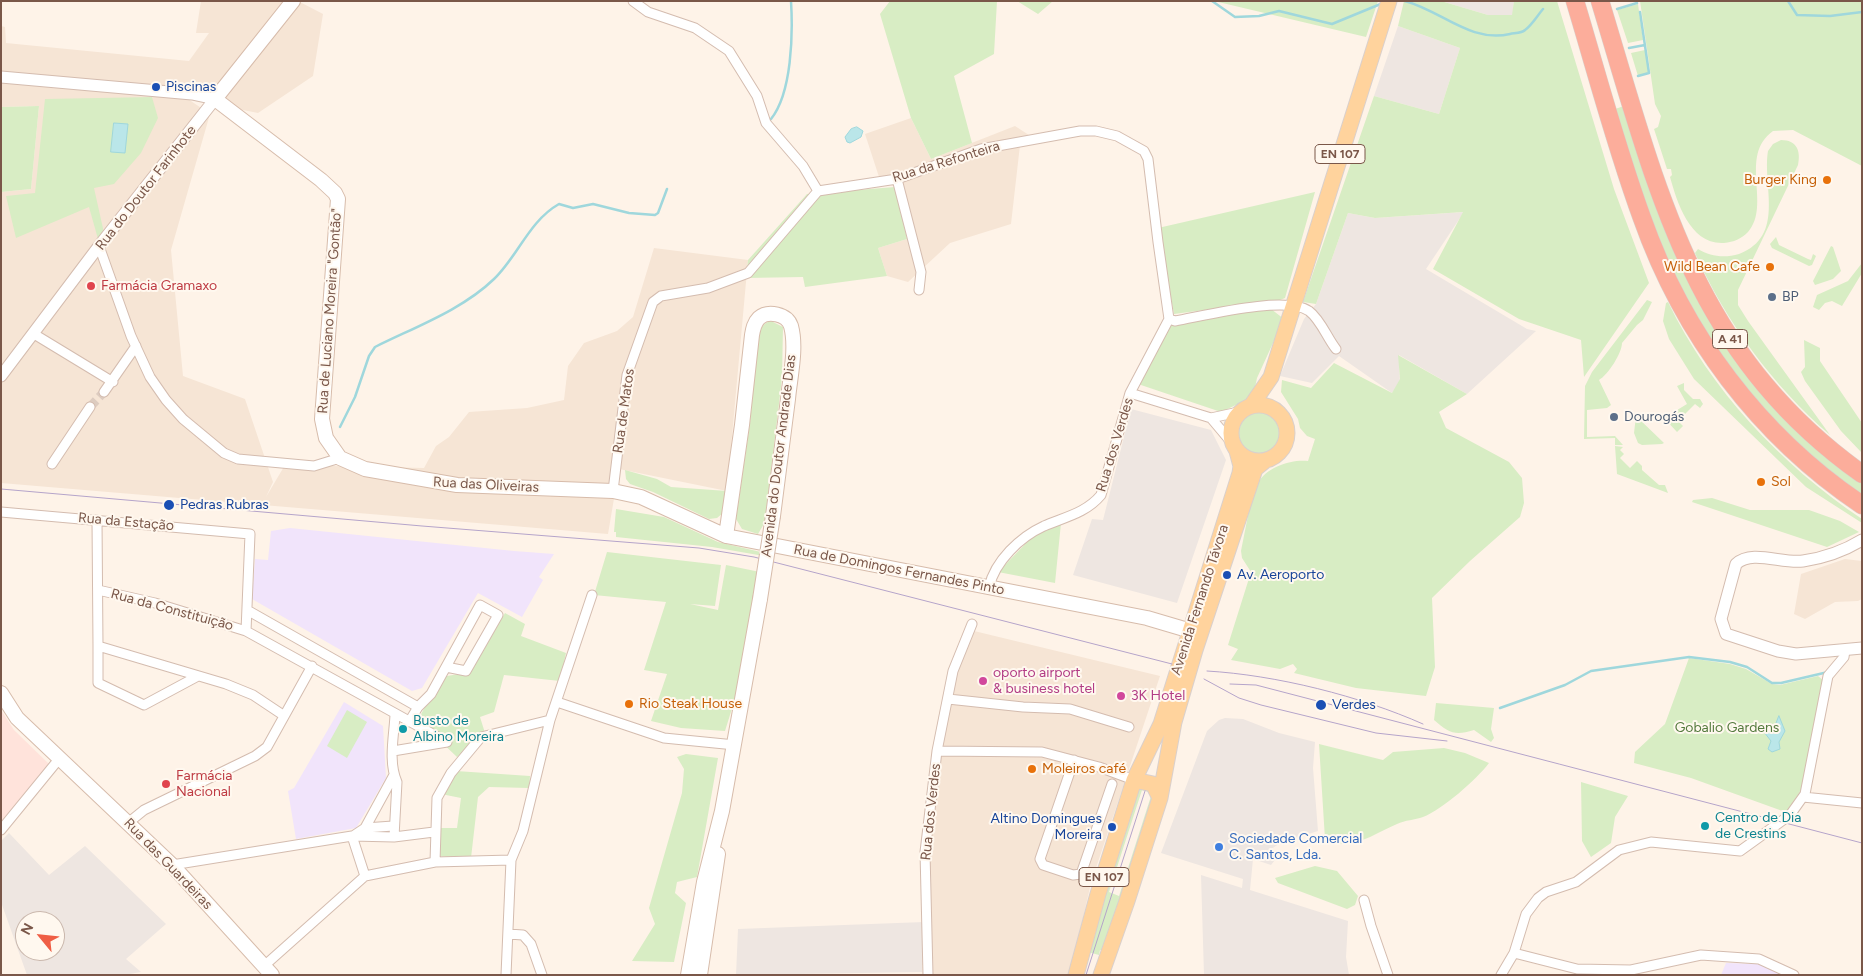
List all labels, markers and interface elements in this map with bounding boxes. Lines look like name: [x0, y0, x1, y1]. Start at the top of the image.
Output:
place label: Piscinas: [166, 79, 216, 95]
marker: Piscinas: [150, 81, 162, 93]
street label: Rua do Doutor Farinhote: [92, 122, 200, 254]
street label: Rua da Refonteira: [890, 138, 1002, 186]
road number: EN 107: [1315, 144, 1365, 164]
place label: Burger King: [1744, 172, 1817, 188]
marker: Burger King: [1821, 174, 1833, 186]
street label: Rua de Luciano Moreira "Gontão": [314, 208, 346, 414]
place label: Wild Bean Cafe: [1664, 259, 1760, 275]
marker: Wild Bean Cafe: [1764, 261, 1776, 273]
place label: Farmácia Gramaxo: [101, 278, 217, 294]
marker: Farmácia Gramaxo: [85, 280, 97, 292]
place label: BP: [1782, 289, 1799, 305]
marker: BP: [1766, 291, 1778, 303]
road number: A 41: [1712, 329, 1748, 348]
street label: Avenida do Doutor Andrade Dias: [758, 354, 800, 558]
street label: Rua de Matos: [610, 368, 638, 454]
street label: Rua dos Verdes: [1093, 396, 1137, 494]
place label: Dourogás: [1624, 409, 1684, 425]
marker: Dourogás: [1608, 411, 1620, 423]
street label: Rua das Oliveiras: [433, 474, 539, 496]
place label: Sol: [1771, 474, 1791, 490]
marker: Sol: [1755, 476, 1767, 488]
place label: Pedras Rubras: [180, 497, 269, 513]
marker: Pedras Rubras: [162, 498, 176, 512]
street label: Rua da Estação: [77, 509, 175, 535]
street label: Avenida Fernando Távora: [1168, 523, 1232, 677]
street label: Rua de Domingos Fernandes Pinto: [792, 541, 1006, 599]
place label: Av. Aeroporto: [1237, 567, 1324, 583]
marker: Av. Aeroporto: [1221, 569, 1233, 581]
street label: Rua da Constituição: [109, 586, 235, 634]
place label: oporto airport & business hotel: [993, 665, 1095, 698]
marker: oporto airport & business hotel: [977, 675, 989, 687]
place label: 3K Hotel: [1131, 688, 1185, 704]
marker: 3K Hotel: [1115, 690, 1127, 702]
place label: Rio Steak House: [639, 696, 742, 712]
place label: Verdes: [1332, 697, 1376, 713]
marker: Rio Steak House: [623, 698, 635, 710]
marker: Verdes: [1314, 698, 1328, 712]
place label: Busto de Albino Moreira: [413, 713, 504, 746]
park label: Gobalio Gardens: [1675, 720, 1779, 736]
marker: Busto de Albino Moreira: [397, 723, 409, 735]
place label: Moleiros café: [1042, 761, 1126, 777]
street label: Rua dos Verdes: [918, 763, 944, 861]
marker: Moleiros café: [1026, 763, 1038, 775]
place label: Farmácia Nacional: [176, 768, 232, 800]
marker: Farmácia Nacional: [160, 778, 172, 790]
place label: Centro de Dia de Crestins: [1715, 810, 1801, 842]
place label: Altino Domingues Moreira: [991, 811, 1102, 844]
street label: Rua das Guardeiras: [120, 815, 216, 913]
marker: Centro de Dia de Crestins: [1699, 820, 1711, 832]
marker: Altino Domingues Moreira: [1106, 821, 1118, 833]
place label: Sociedade Comercial C. Santos, Lda.: [1229, 831, 1362, 864]
marker: Sociedade Comercial C. Santos, Lda.: [1213, 841, 1225, 853]
road number: EN 107: [1079, 868, 1129, 886]
north arrow: [15, 911, 65, 961]
text: N: [17, 920, 37, 938]

